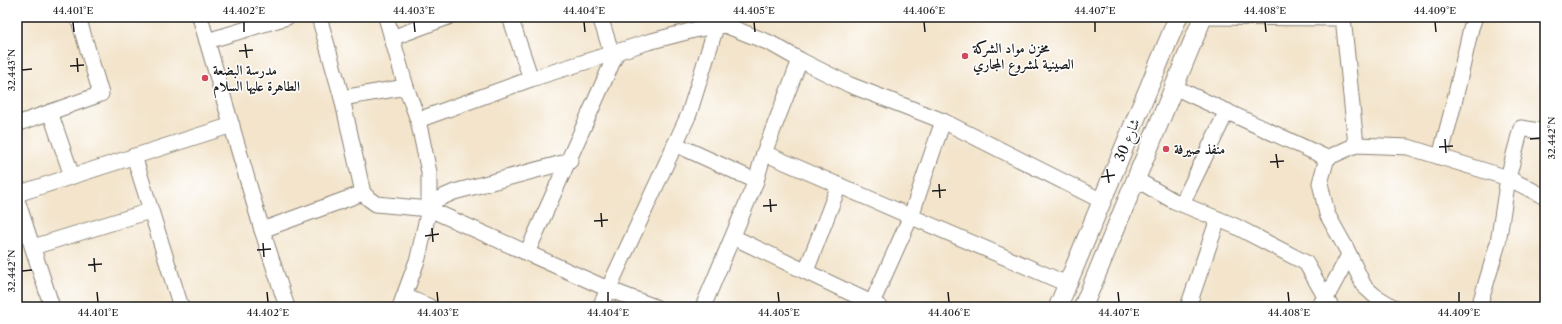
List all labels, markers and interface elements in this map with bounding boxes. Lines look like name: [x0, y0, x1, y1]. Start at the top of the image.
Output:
text: 44.401°E: [53, 4, 93, 17]
text: 44.402°E: [223, 4, 265, 17]
text: 44.403°E: [393, 4, 435, 17]
text: 44.404°E: [563, 4, 605, 17]
text: 44.405°E: [733, 4, 775, 17]
text: 44.406°E: [903, 4, 945, 17]
text: 44.407°E: [1074, 4, 1116, 17]
text: 44.408°E: [1244, 4, 1286, 17]
text: 44.409°E: [1414, 4, 1456, 17]
place label: مخزن مواد الشركة الصينية لمشروع المجاري: [972, 39, 1074, 76]
text: 32.443°N: [5, 49, 18, 91]
marker: مخزن مواد الشركة الصينية لمشروع المجاري: [960, 51, 970, 61]
place label: مدرسة البضعة الطاهرة عليها السلام: [213, 61, 300, 99]
marker: مدرسة البضعة الطاهرة عليها السلام: [200, 73, 210, 83]
street label: شارع 30: [1110, 116, 1147, 165]
text: 32.442°N: [1545, 117, 1558, 159]
place label: منفذ صيرفة: [1174, 140, 1225, 158]
marker: منفذ صيرفة: [1161, 144, 1171, 154]
text: 32.442°N: [5, 250, 18, 292]
text: 44.401°E: [78, 306, 118, 319]
text: 44.402°E: [247, 306, 289, 319]
text: 44.403°E: [417, 306, 459, 319]
text: 44.404°E: [587, 306, 629, 319]
text: 44.405°E: [758, 306, 800, 319]
text: 44.406°E: [928, 306, 970, 319]
text: 44.407°E: [1098, 306, 1140, 319]
text: 44.408°E: [1268, 306, 1310, 319]
text: 44.409°E: [1438, 306, 1480, 319]

